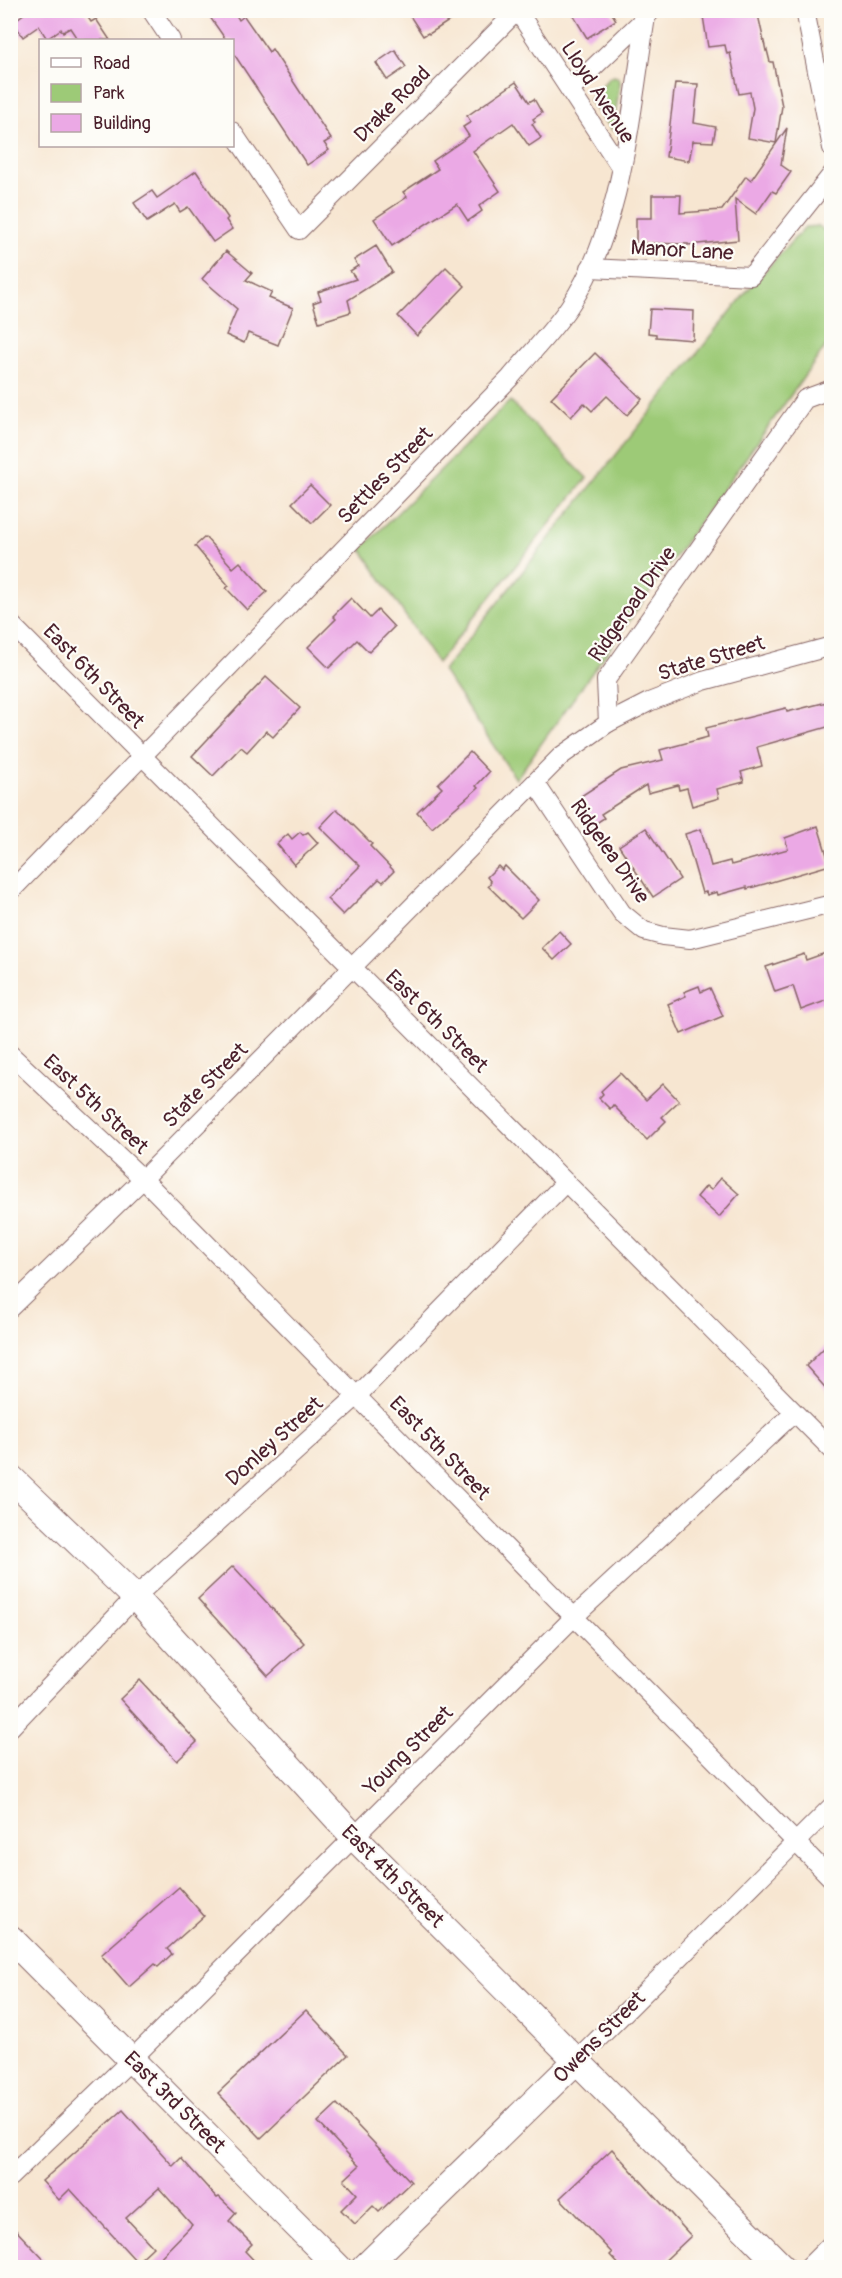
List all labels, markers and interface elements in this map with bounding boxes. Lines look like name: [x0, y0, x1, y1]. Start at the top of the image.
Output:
street label: Lloyd Avenue: [555, 36, 641, 149]
legend: [39, 39, 234, 147]
text: Road: [93, 52, 130, 75]
street label: Drake Road: [348, 60, 436, 148]
text: Park: [93, 82, 125, 105]
text: Building: [93, 112, 151, 135]
street label: Manor Lane: [630, 234, 735, 267]
street label: Settles Street: [332, 420, 439, 530]
street label: Ridgeroad Drive: [583, 541, 682, 667]
street label: East 6th Street: [37, 618, 151, 735]
street label: State Street: [655, 629, 768, 687]
street label: Ridgelea Drive: [564, 794, 656, 909]
street label: East 6th Street: [379, 964, 494, 1079]
street label: State Street: [157, 1036, 254, 1134]
street label: East 5th Street: [37, 1049, 154, 1160]
street label: Donley Street: [220, 1390, 329, 1492]
street label: East 5th Street: [383, 1391, 496, 1506]
street label: Young Street: [357, 1699, 459, 1802]
street label: East 4th Street: [335, 1819, 450, 1934]
street label: Owens Street: [547, 1985, 652, 2089]
street label: East 3rd Street: [118, 2046, 232, 2160]

